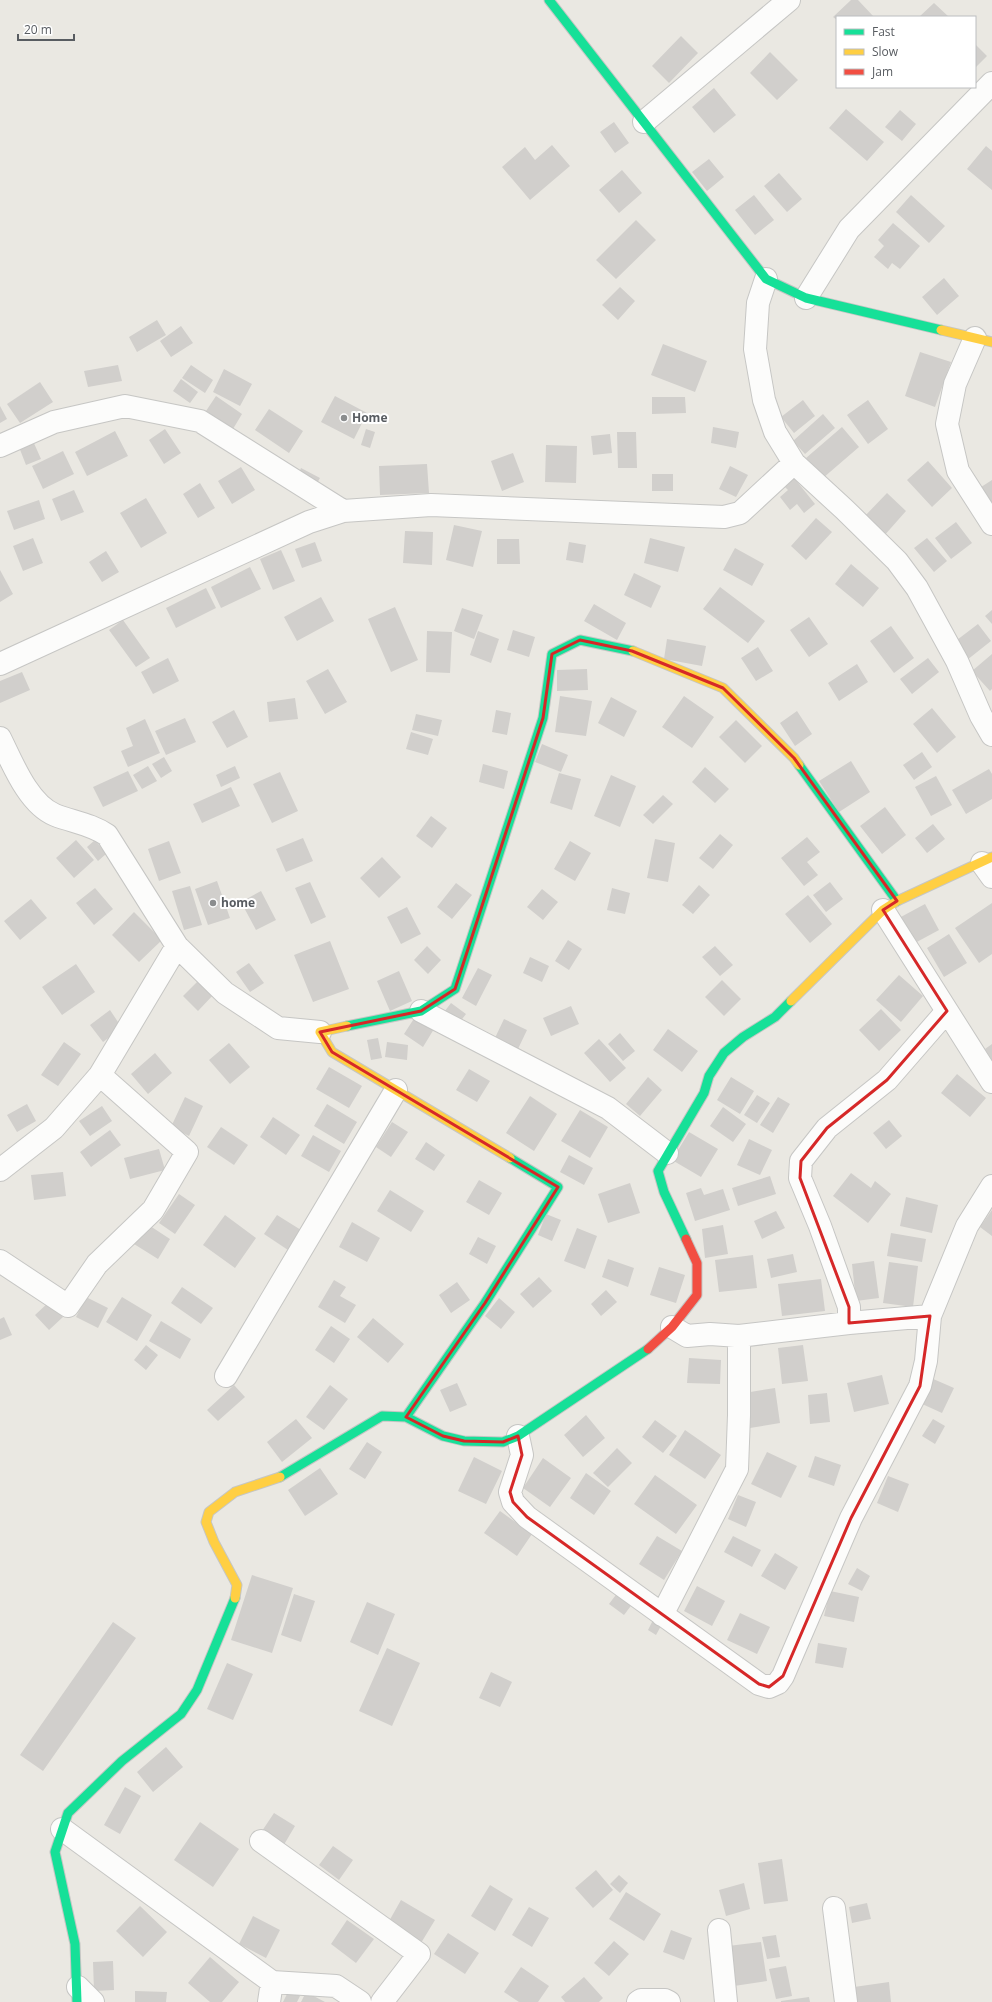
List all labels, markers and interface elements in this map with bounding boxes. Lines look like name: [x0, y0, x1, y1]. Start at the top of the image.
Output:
scale bar: [18, 16, 74, 42]
legend: [836, 16, 976, 88]
text: 20 m: [24, 21, 52, 38]
text: Fast: [872, 23, 895, 40]
text: Slow: [872, 43, 899, 60]
text: Jam: [871, 63, 893, 80]
place label: Home: [352, 409, 387, 426]
marker: Home: [339, 413, 349, 423]
place label: home: [221, 894, 255, 911]
marker: home: [208, 898, 218, 908]

